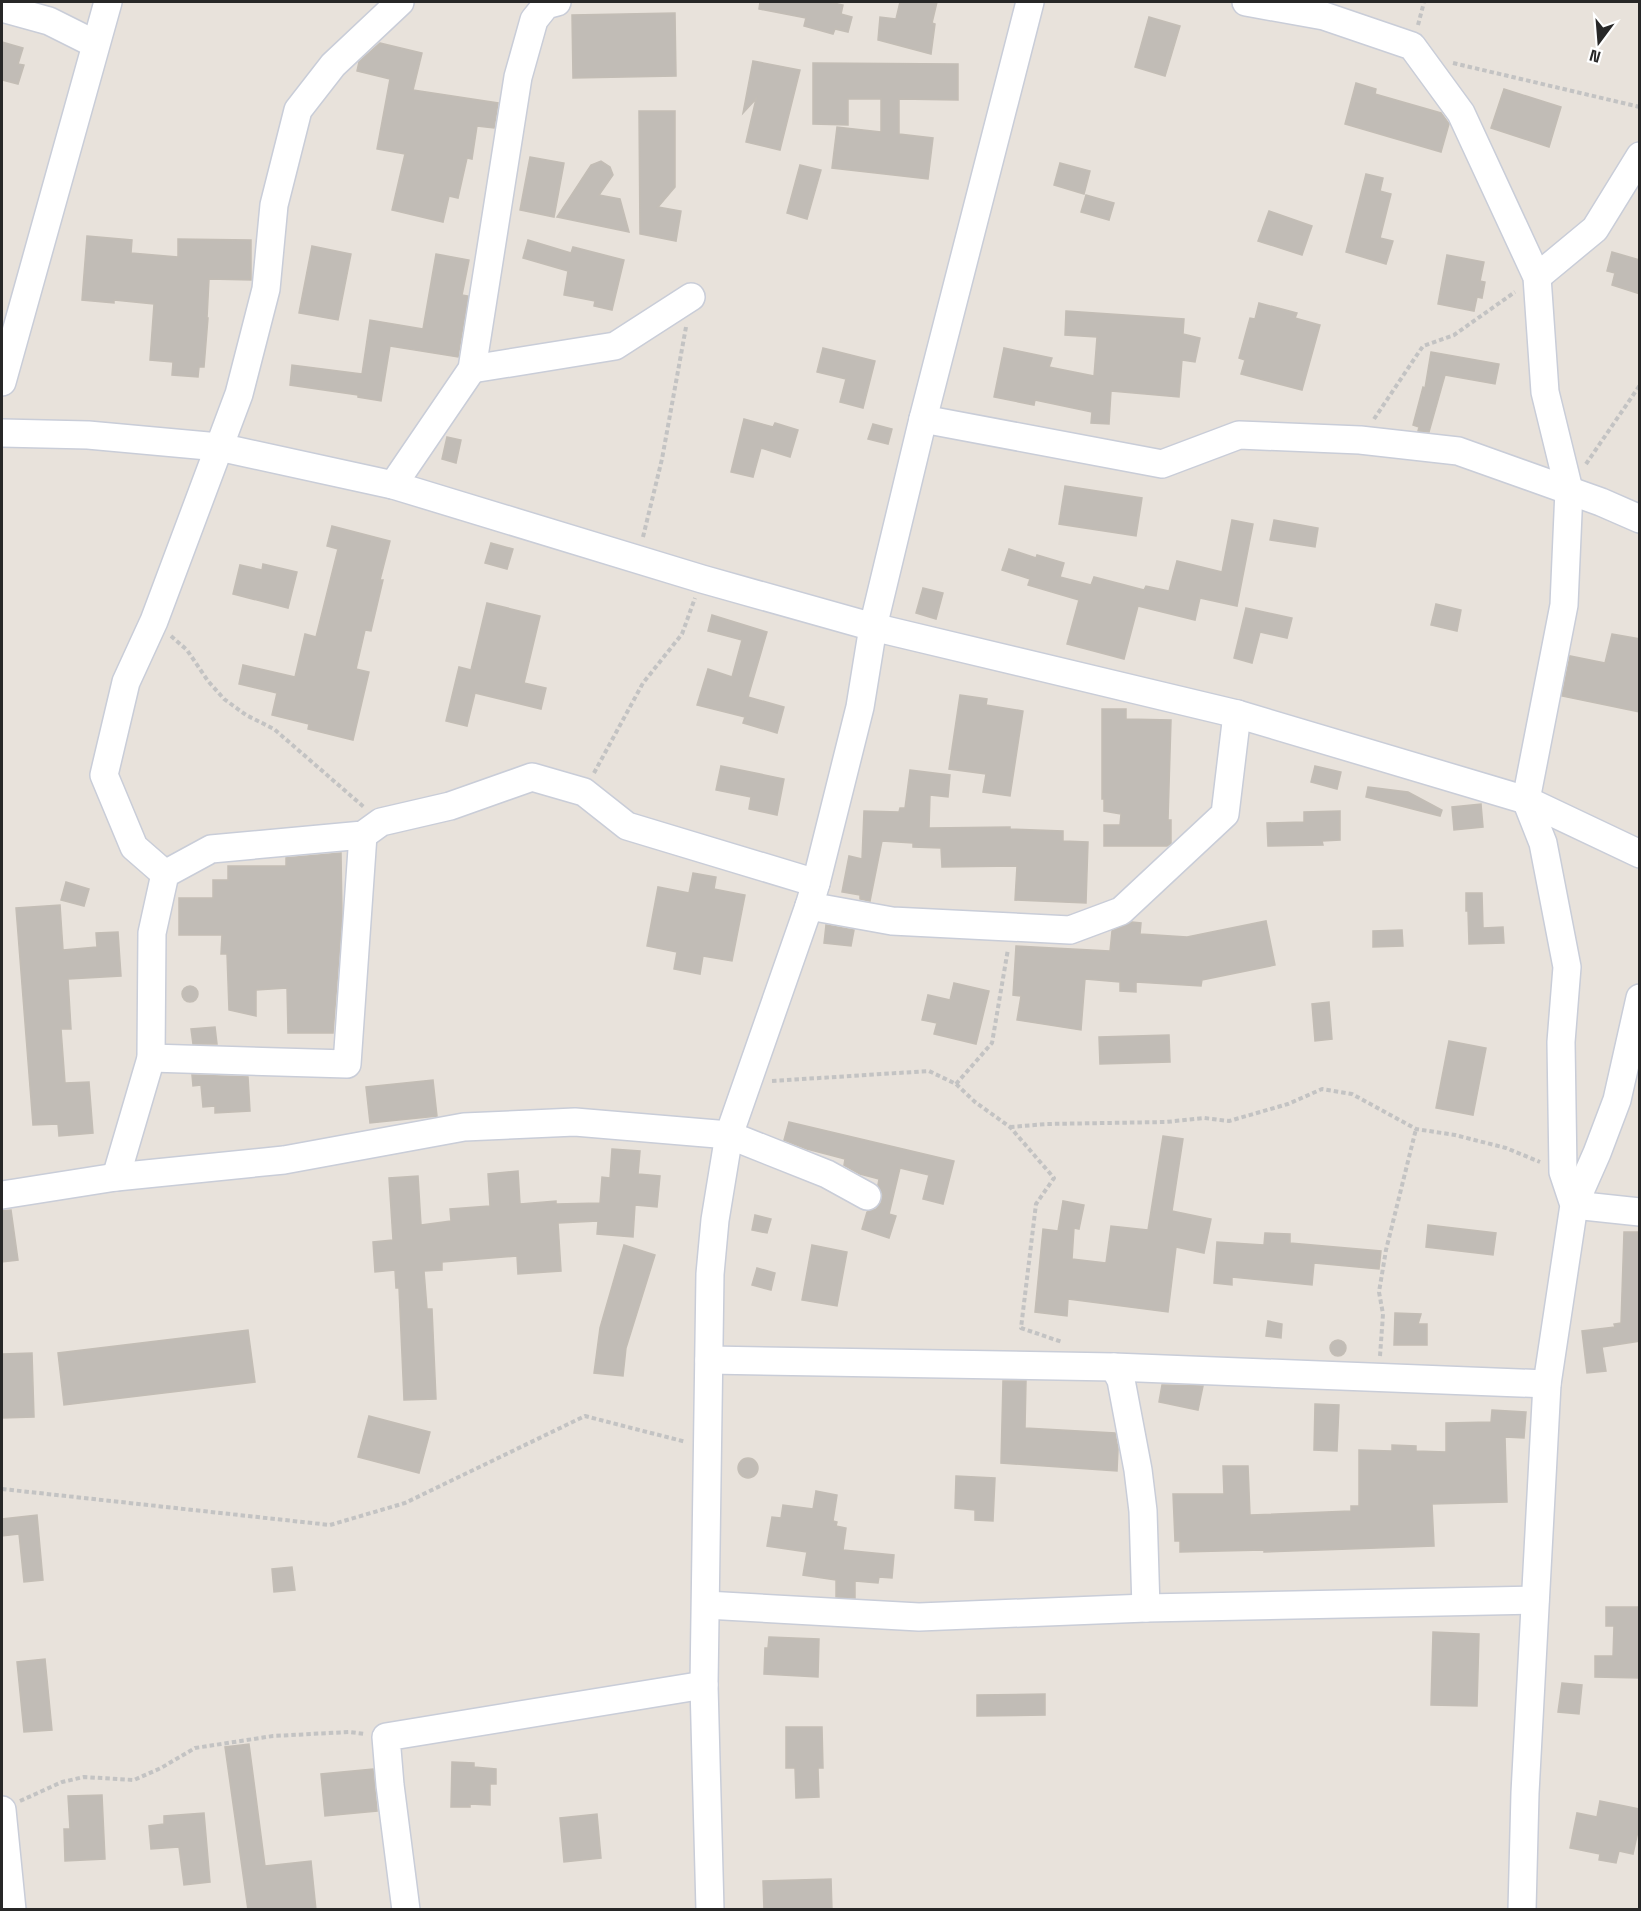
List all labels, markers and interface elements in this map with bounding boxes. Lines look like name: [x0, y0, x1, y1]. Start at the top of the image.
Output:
north arrow: [1569, 12, 1629, 72]
text: N: [1587, 44, 1603, 68]

